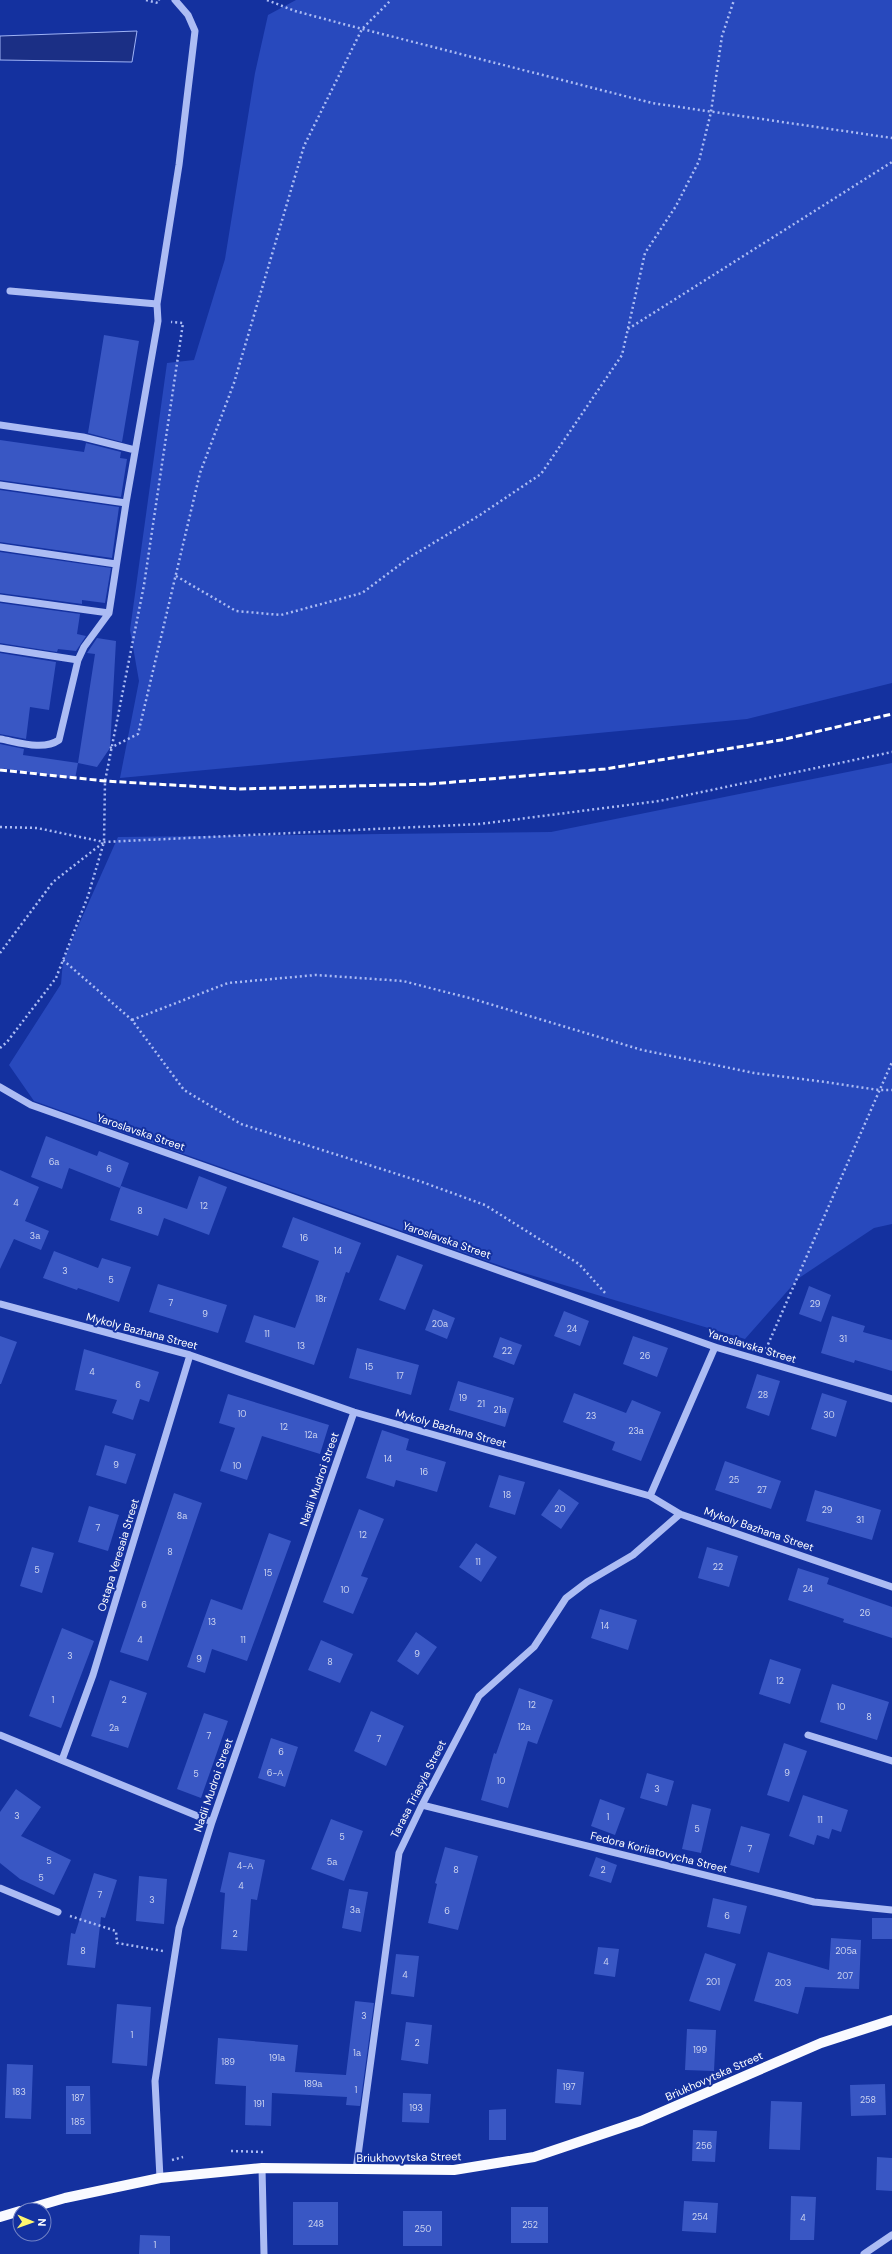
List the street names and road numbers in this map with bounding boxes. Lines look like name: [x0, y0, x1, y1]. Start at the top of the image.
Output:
street label: Yaroslavska Street: [95, 1110, 187, 1154]
street label: Yaroslavska Street: [401, 1218, 493, 1262]
street label: Mykoly Bazhana Street: [85, 1309, 199, 1353]
street label: Yaroslavska Street: [706, 1326, 798, 1366]
street label: Mykoly Bazhana Street: [394, 1405, 508, 1451]
street label: Nadii Mudroi Street: [296, 1430, 342, 1528]
street label: Ostapa Veresaia Street: [94, 1497, 142, 1613]
street label: Mykoly Bazhana Street: [702, 1504, 816, 1554]
street label: Nadii Mudroi Street: [190, 1736, 236, 1834]
street label: Tarasa Triasyla Street: [387, 1738, 449, 1840]
street label: Fedora Koriiatovycha Street: [589, 1828, 729, 1876]
street label: Briukhovytska Street: [663, 2048, 765, 2104]
street label: Briukhovytska Street: [356, 2149, 462, 2165]

